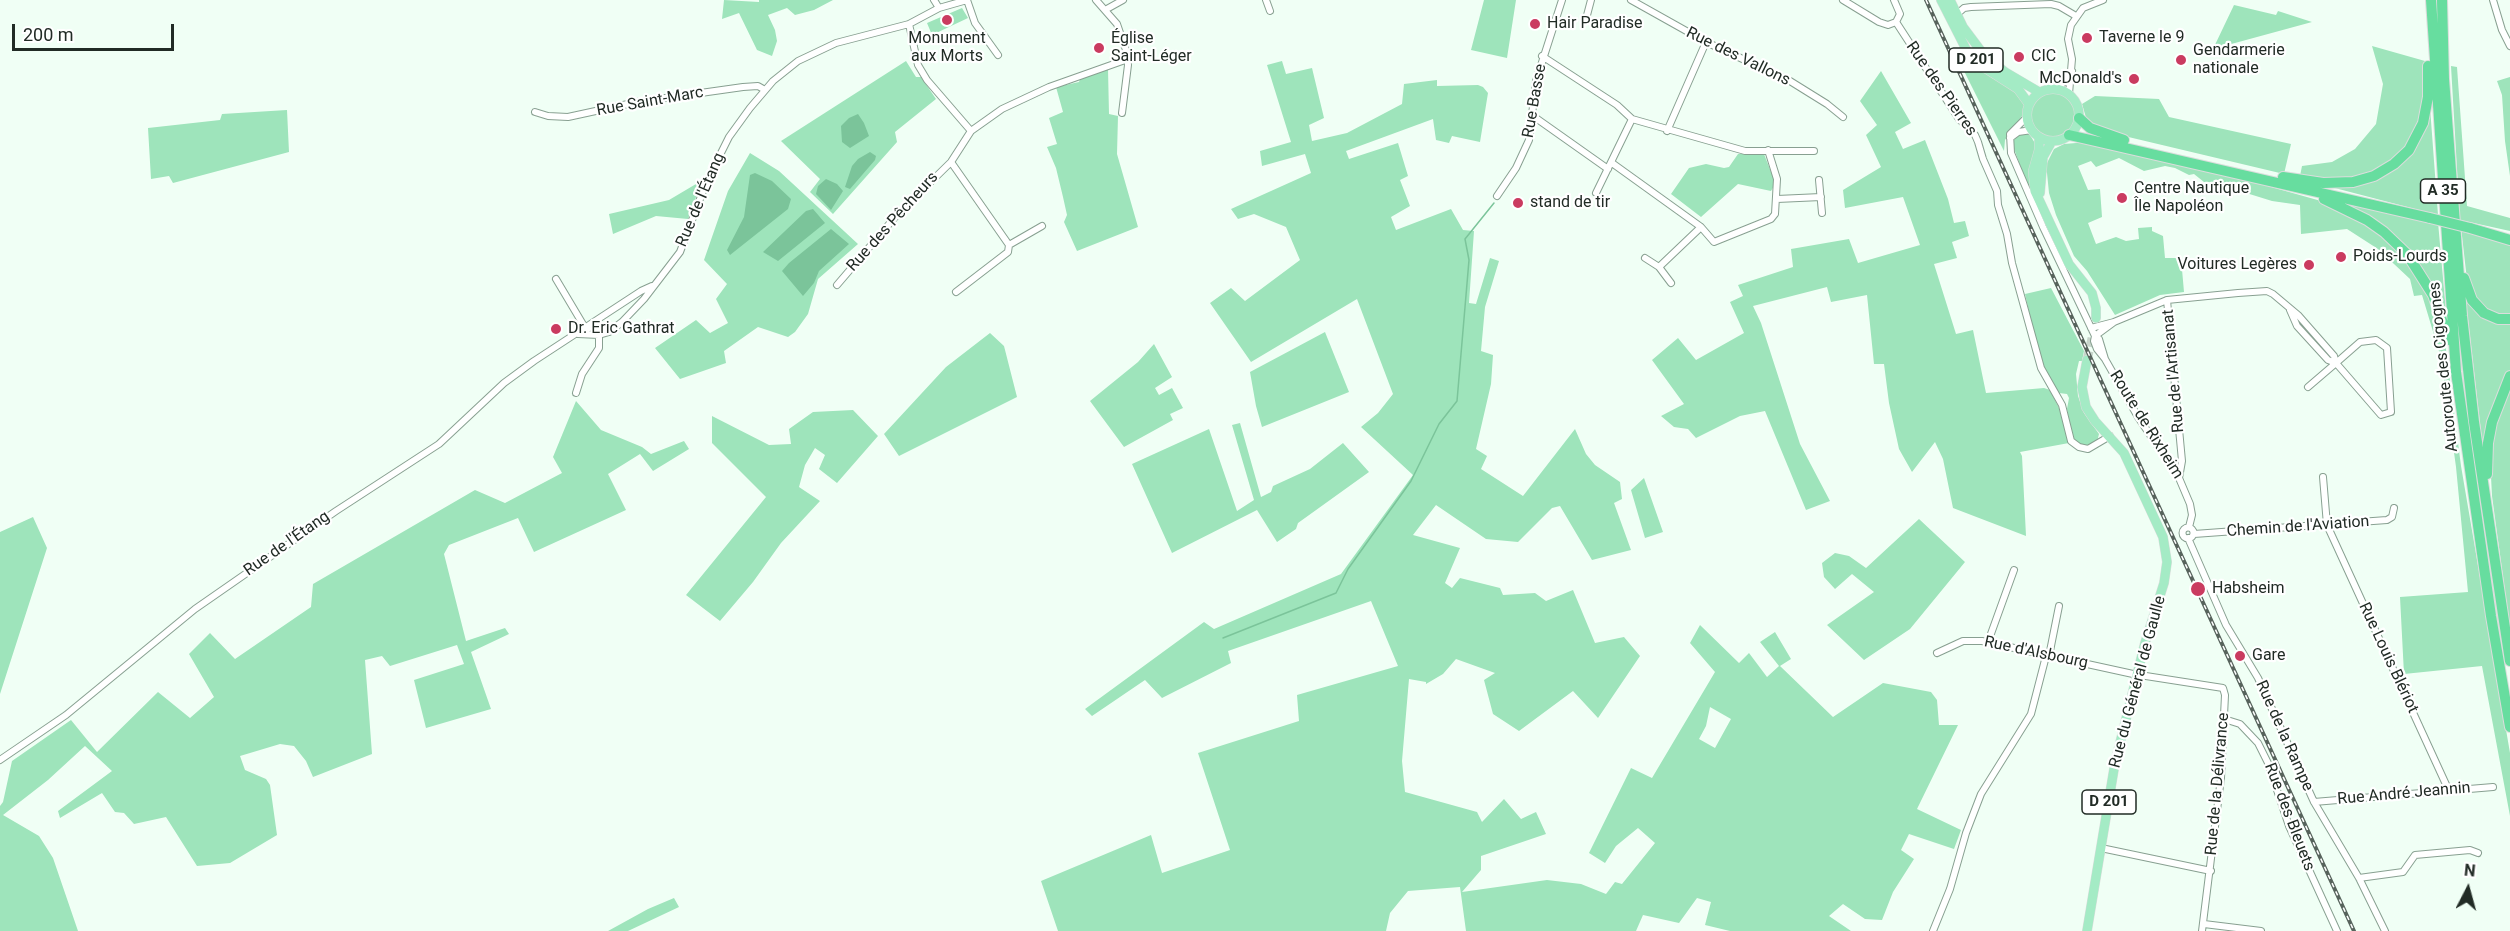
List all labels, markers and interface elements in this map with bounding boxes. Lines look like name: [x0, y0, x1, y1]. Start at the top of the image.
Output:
scale bar: [15, 12, 177, 50]
marker: Monument aux Morts: [940, 13, 954, 27]
place label: Hair Paradise: [1547, 14, 1643, 34]
marker: Hair Paradise: [1528, 17, 1542, 31]
text: 200 m: [23, 24, 74, 45]
street label: Rue des Vallons: [1683, 24, 1793, 90]
place label: Taverne le 9: [2099, 28, 2184, 48]
place label: Monument aux Morts: [908, 29, 986, 67]
place label: Église Saint-Léger: [1111, 29, 1192, 67]
marker: Taverne le 9: [2080, 31, 2094, 45]
street label: Rue des Pierres: [1901, 38, 1981, 140]
marker: Église Saint-Léger: [1092, 41, 1106, 55]
place label: Gendarmerie nationale: [2193, 41, 2285, 79]
place label: CIC: [2031, 47, 2056, 67]
road number: D 201: [1949, 48, 2003, 72]
marker: CIC: [2012, 50, 2026, 64]
marker: Gendarmerie nationale: [2174, 53, 2188, 67]
street label: Rue Basse: [1519, 62, 1551, 140]
place label: McDonald's: [2039, 69, 2122, 89]
marker: McDonald's: [2127, 72, 2141, 86]
street label: Rue Saint-Marc: [595, 83, 705, 121]
street label: Rue de l'Étang: [673, 150, 729, 250]
street label: Rue des Pêcheurs: [843, 168, 943, 276]
place label: Centre Nautique Île Napoléon: [2134, 179, 2249, 217]
road number: A 35: [2420, 179, 2466, 203]
marker: Centre Nautique Île Napoléon: [2115, 191, 2129, 205]
place label: stand de tir: [1530, 193, 1610, 213]
marker: stand de tir: [1511, 196, 1525, 210]
place label: Poids-Lourds: [2353, 247, 2447, 267]
marker: Poids-Lourds: [2334, 250, 2348, 264]
place label: Voitures Legères: [2178, 255, 2297, 275]
marker: Voitures Legères: [2302, 258, 2316, 272]
street label: Autoroute des Cigognes: [2426, 281, 2462, 453]
street label: Rue de l'Artisanat: [2159, 309, 2189, 433]
place label: Dr. Eric Gathrat: [568, 319, 675, 339]
marker: Dr. Eric Gathrat: [549, 322, 563, 336]
street label: Route de Rixheim: [2105, 367, 2187, 483]
street label: Rue de l'Étang: [240, 507, 334, 581]
street label: Chemin de l'Aviation: [2226, 512, 2370, 542]
place label: Habsheim: [2212, 579, 2285, 599]
marker: Habsheim: [2189, 580, 2207, 598]
street label: Rue du Général de Gaulle: [2106, 594, 2170, 770]
street label: Rue Louis Blériot: [2354, 600, 2422, 716]
street label: Rue d'Alsbourg: [1982, 633, 2090, 673]
place label: Gare: [2252, 646, 2285, 666]
marker: Gare: [2233, 649, 2247, 663]
street label: Rue de la Rampe: [2251, 678, 2317, 794]
street label: Rue de la Délivrance: [2202, 712, 2234, 856]
street label: Rue des Bleuets: [2260, 760, 2318, 874]
street label: Rue André Jeannin: [2337, 779, 2471, 809]
road number: D 201: [2082, 790, 2136, 814]
north arrow: [2438, 859, 2498, 919]
text: N: [2463, 861, 2477, 881]

